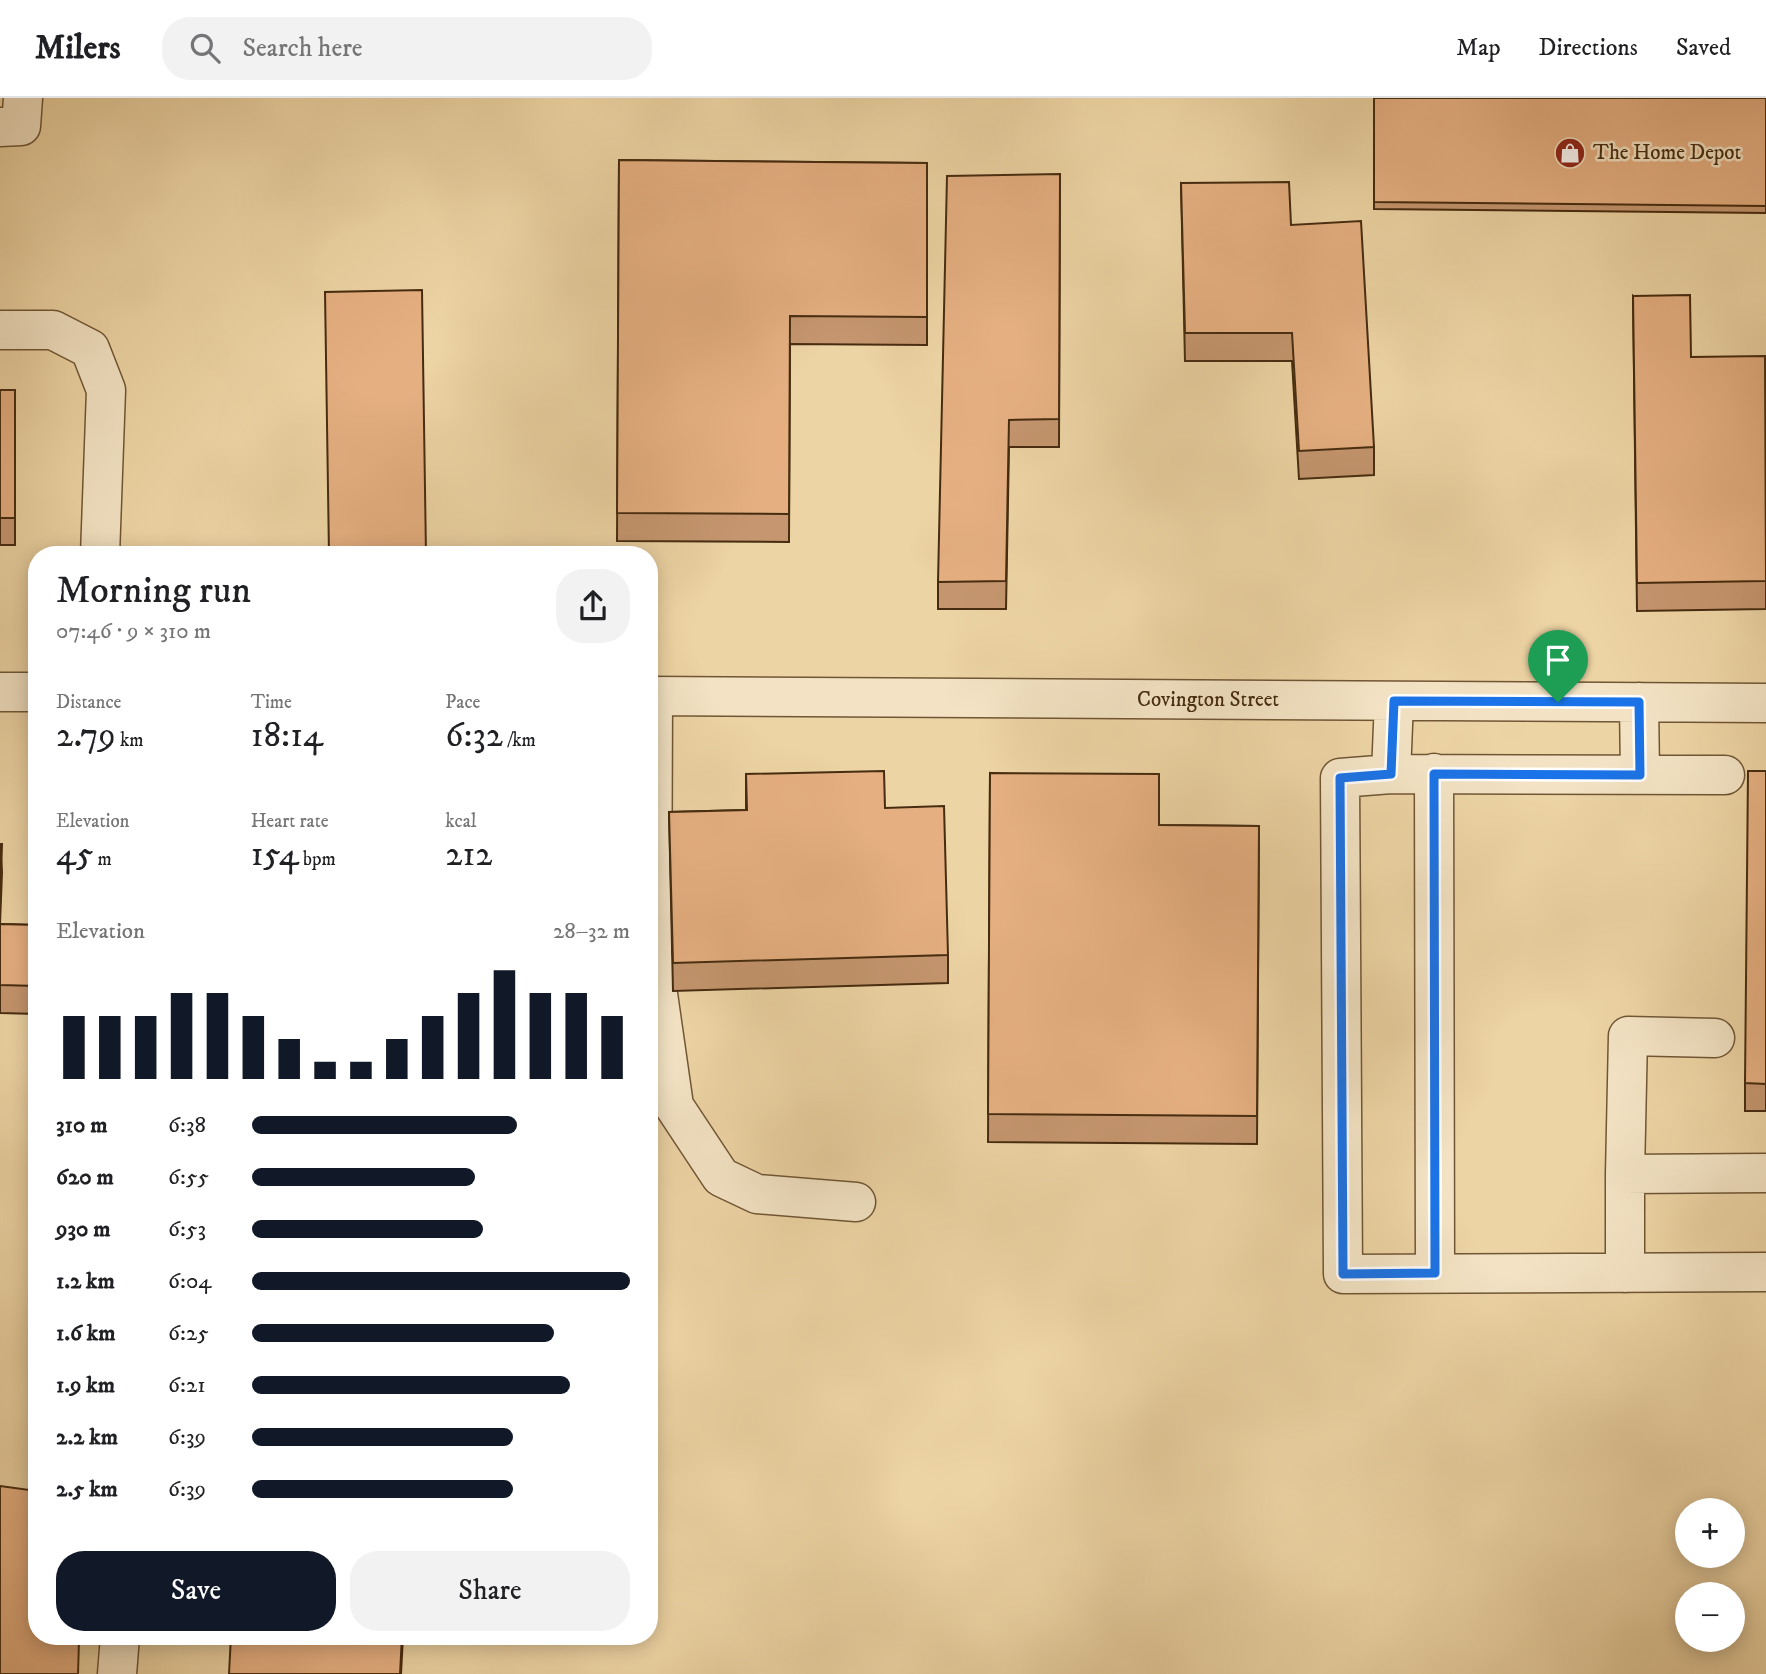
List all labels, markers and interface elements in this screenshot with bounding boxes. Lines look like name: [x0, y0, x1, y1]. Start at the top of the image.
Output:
search box: [162, 17, 652, 80]
text: Milers: [35, 28, 120, 69]
icon: search: [186, 29, 224, 67]
text: Search here: [242, 32, 363, 65]
text: Map: [1456, 33, 1501, 63]
text: Directions: [1539, 33, 1638, 63]
text: Saved: [1676, 33, 1731, 63]
shop icon: The Home Depot: [1553, 136, 1587, 170]
place label: The Home Depot: [1593, 140, 1742, 166]
text: Morning run: [56, 567, 251, 615]
button: share: [556, 569, 630, 643]
text: 07:46 · 9 × 310 m: [56, 617, 211, 646]
pin: [1528, 630, 1588, 702]
icon: arrive: [1539, 641, 1577, 679]
street label: Covington Street: [1137, 687, 1279, 713]
text: Distance: [56, 691, 121, 714]
text: Time: [251, 691, 292, 714]
text: Pace: [445, 691, 480, 714]
text: 2.79: [56, 714, 116, 758]
text: 18:14: [251, 714, 323, 758]
text: 6:32: [445, 714, 503, 758]
text: km: [116, 729, 144, 752]
text: /km: [503, 729, 536, 752]
text: Elevation: [56, 810, 130, 833]
text: Heart rate: [251, 810, 329, 833]
text: kcal: [445, 810, 477, 833]
text: 45: [56, 833, 93, 877]
text: 154: [251, 833, 299, 877]
text: 212: [445, 833, 493, 877]
text: m: [93, 848, 112, 871]
text: bpm: [299, 848, 336, 871]
text: Elevation: [56, 917, 145, 946]
text: 28–32 m: [553, 917, 630, 946]
text: 310 m: [56, 1111, 108, 1140]
text: 6:38: [168, 1111, 206, 1140]
text: 620 m: [56, 1163, 114, 1192]
text: 6:55: [168, 1163, 209, 1192]
text: 930 m: [56, 1215, 111, 1244]
text: 6:53: [168, 1215, 206, 1244]
text: 1.2 km: [56, 1267, 115, 1296]
text: 6:04: [168, 1267, 212, 1296]
text: 1.6 km: [56, 1319, 115, 1348]
text: 6:25: [168, 1319, 209, 1348]
text: 1.9 km: [56, 1371, 115, 1400]
text: 6:21: [168, 1371, 206, 1400]
text: 2.2 km: [56, 1423, 118, 1452]
text: 6:39: [168, 1423, 206, 1452]
text: 2.5 km: [56, 1475, 118, 1504]
text: 6:39: [168, 1475, 206, 1504]
map controls: [1675, 1498, 1745, 1652]
button: +: [1675, 1498, 1745, 1568]
button: Save: [56, 1551, 336, 1631]
button: Share: [350, 1551, 630, 1631]
button: −: [1675, 1582, 1745, 1652]

